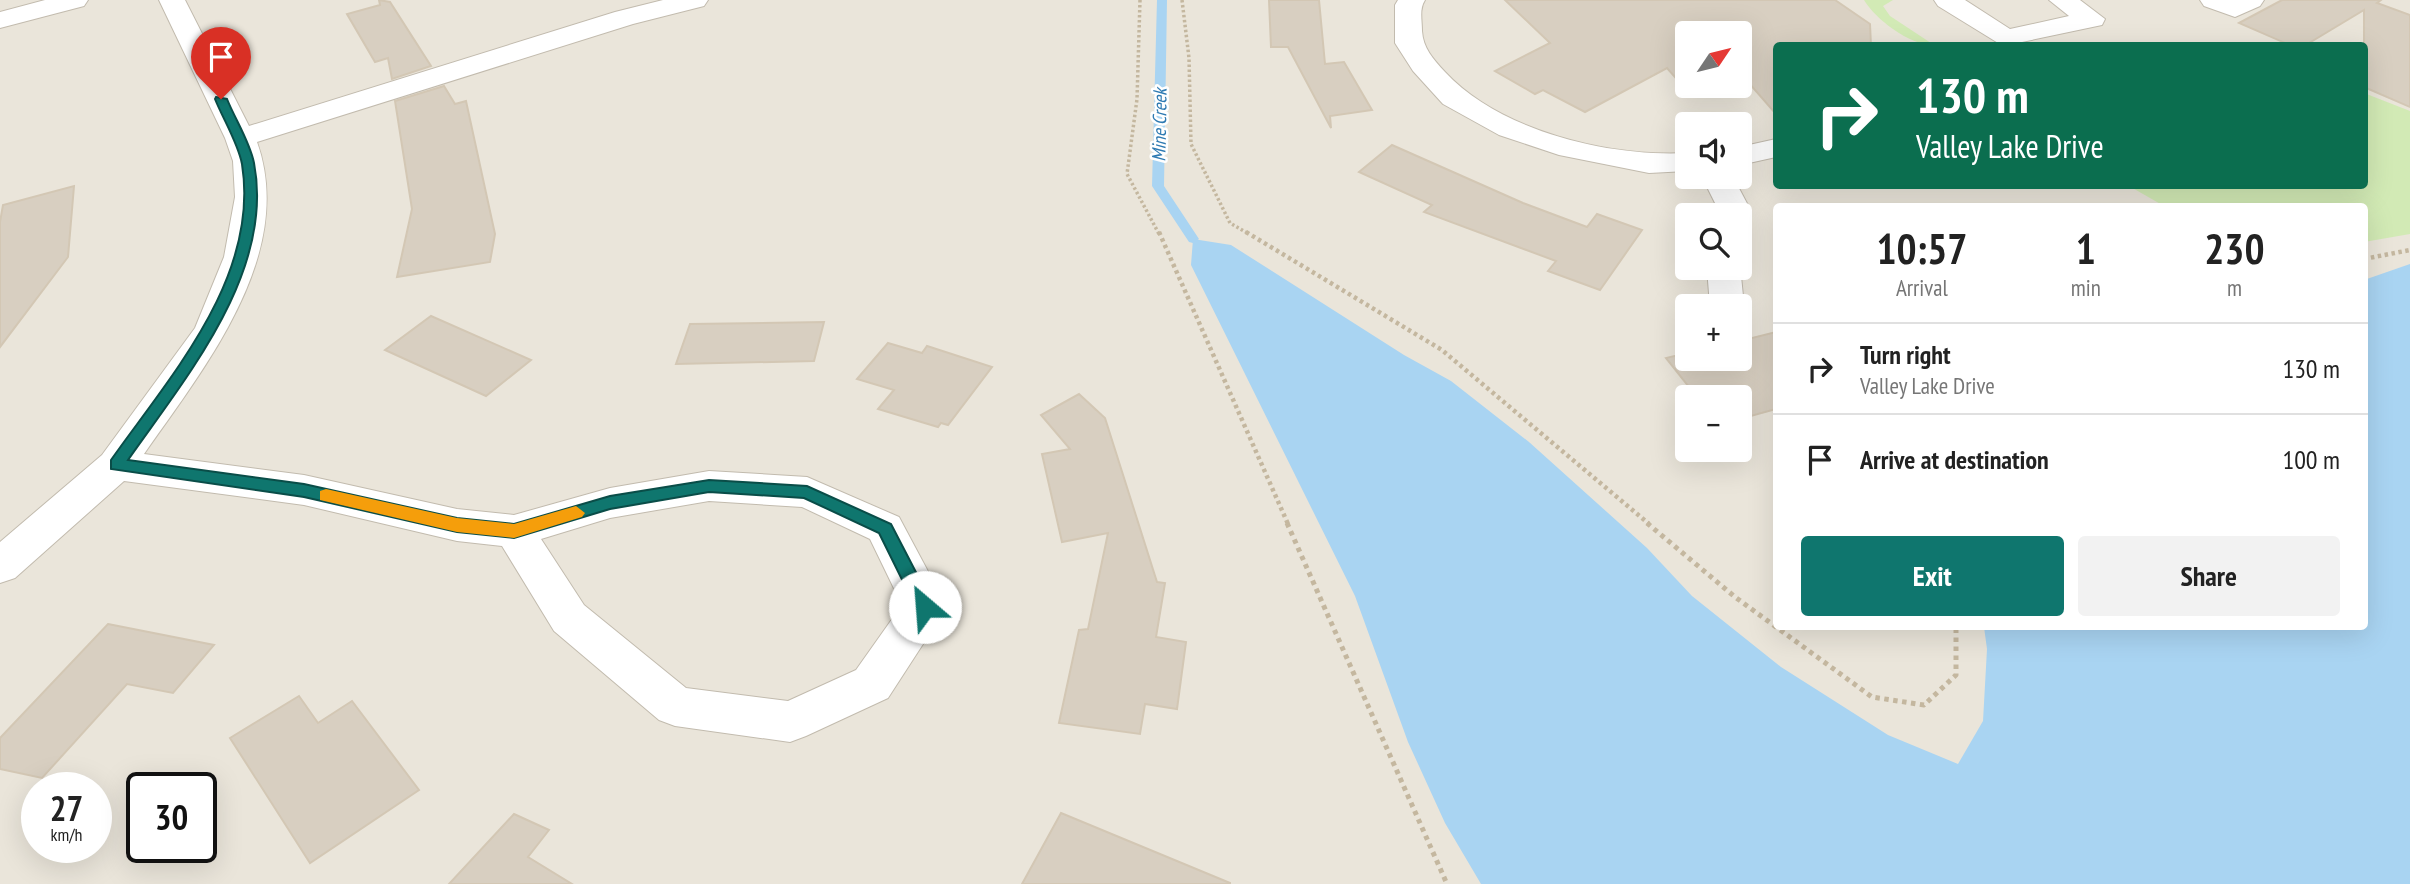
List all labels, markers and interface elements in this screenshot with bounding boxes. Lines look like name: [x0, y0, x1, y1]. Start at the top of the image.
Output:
north arrow: [1675, 21, 1752, 98]
map controls: [1675, 21, 1752, 462]
pin: [191, 27, 251, 99]
icon: arrive: [202, 38, 240, 76]
text: 130 m: [1916, 63, 2029, 127]
icon: right: [1801, 70, 1892, 161]
water label: Mine Creek: [1146, 86, 1172, 162]
button: sound: [1675, 112, 1752, 189]
text: Valley Lake Drive: [1916, 125, 2104, 167]
button: search: [1675, 203, 1752, 280]
text: 10:57: [1876, 221, 1967, 276]
text: 1: [2076, 221, 2096, 276]
text: 230: [2204, 221, 2265, 276]
text: Arrival: [1896, 273, 1948, 302]
text: min: [2071, 273, 2101, 302]
text: m: [2227, 273, 2242, 302]
button: +: [1675, 294, 1752, 371]
text: Turn right: [1860, 338, 1951, 371]
icon: right: [1801, 350, 1839, 388]
text: 130 m: [2282, 352, 2340, 385]
text: Valley Lake Drive: [1860, 371, 1995, 400]
button: −: [1675, 385, 1752, 462]
icon: arrive: [1801, 441, 1839, 479]
text: Arrive at destination: [1860, 443, 2049, 476]
text: 100 m: [2282, 443, 2340, 476]
button: Exit: [1801, 536, 2064, 616]
button: Share: [2078, 536, 2340, 616]
position arrow: [888, 570, 962, 644]
speed limit sign: 30: [126, 772, 217, 863]
text: 27: [50, 785, 83, 831]
text: km/h: [51, 823, 82, 846]

